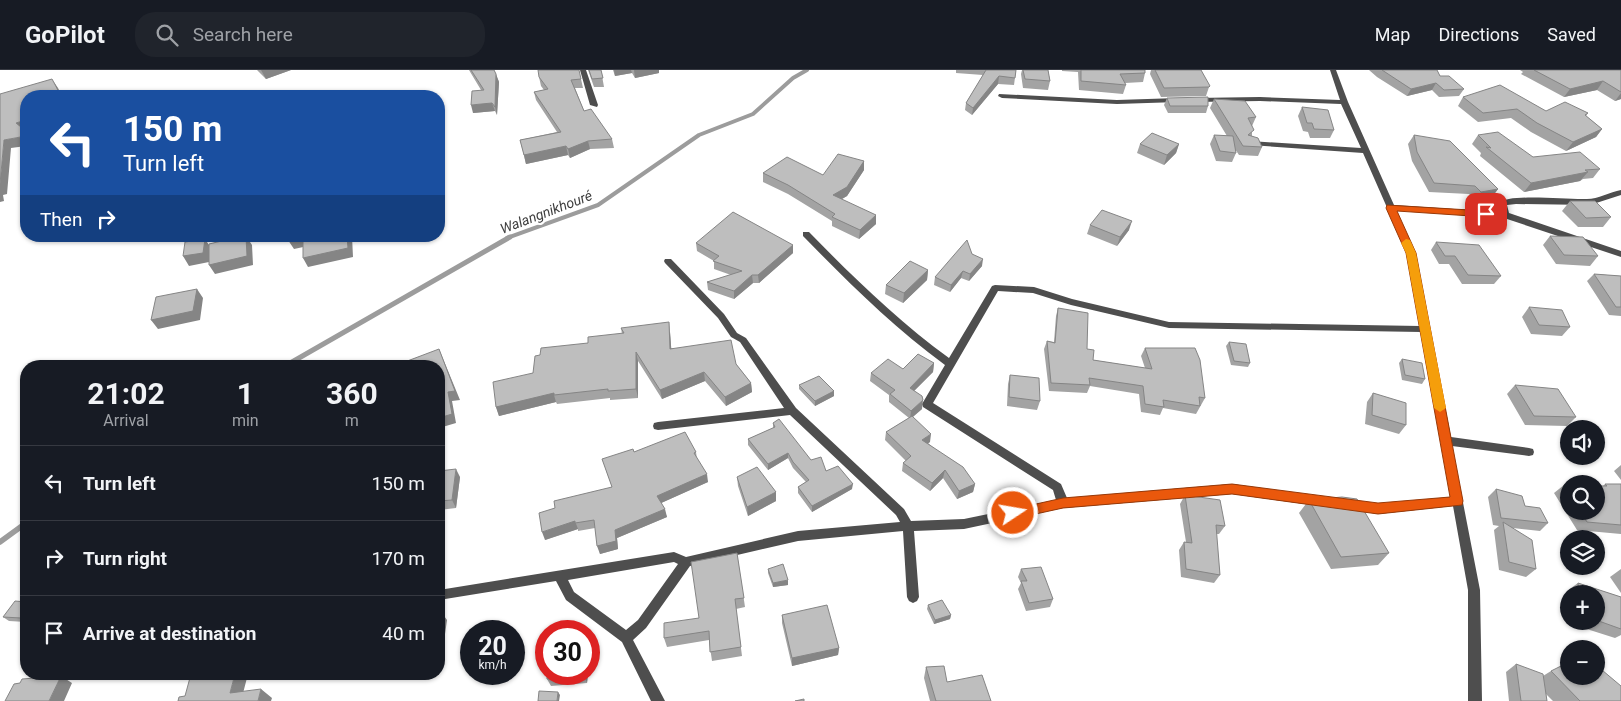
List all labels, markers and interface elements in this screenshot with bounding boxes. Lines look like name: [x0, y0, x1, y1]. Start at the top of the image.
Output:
search box: [135, 12, 485, 57]
text: GoPilot: [25, 21, 105, 49]
icon: search: [153, 21, 181, 49]
text: Search here: [193, 23, 293, 46]
text: Map: [1375, 24, 1410, 45]
text: Directions: [1438, 24, 1519, 45]
text: Saved: [1547, 24, 1596, 45]
text: 150 m: [123, 109, 222, 150]
icon: left: [40, 110, 105, 175]
text: Turn left: [123, 151, 204, 176]
water label: Walangnikhouré: [498, 187, 594, 237]
pin: [1465, 193, 1507, 235]
icon: arrive: [1472, 200, 1500, 228]
icon: right: [92, 205, 120, 233]
text: Then: [40, 208, 82, 231]
text: 21:02: [87, 376, 165, 411]
text: 1: [237, 376, 254, 411]
text: 360: [326, 376, 378, 411]
text: Arrival: [103, 411, 149, 430]
text: min: [232, 411, 259, 430]
text: m: [345, 411, 359, 430]
map controls: [1560, 420, 1605, 685]
button: sound: [1560, 420, 1605, 465]
icon: left: [40, 469, 68, 497]
text: Turn left: [83, 472, 156, 495]
text: 150 m: [372, 472, 425, 495]
button: search: [1560, 475, 1605, 520]
position arrow: [986, 486, 1038, 538]
button: layers: [1560, 530, 1605, 575]
icon: right: [40, 544, 68, 572]
text: Turn right: [83, 547, 167, 570]
text: 170 m: [372, 547, 425, 570]
button: +: [1560, 585, 1605, 630]
icon: arrive: [40, 619, 68, 647]
speed limit sign: 30: [535, 620, 600, 685]
text: Arrive at destination: [83, 622, 256, 645]
text: 40 m: [382, 622, 425, 645]
text: 20: [478, 632, 507, 661]
button: −: [1560, 640, 1605, 685]
text: km/h: [478, 658, 507, 672]

